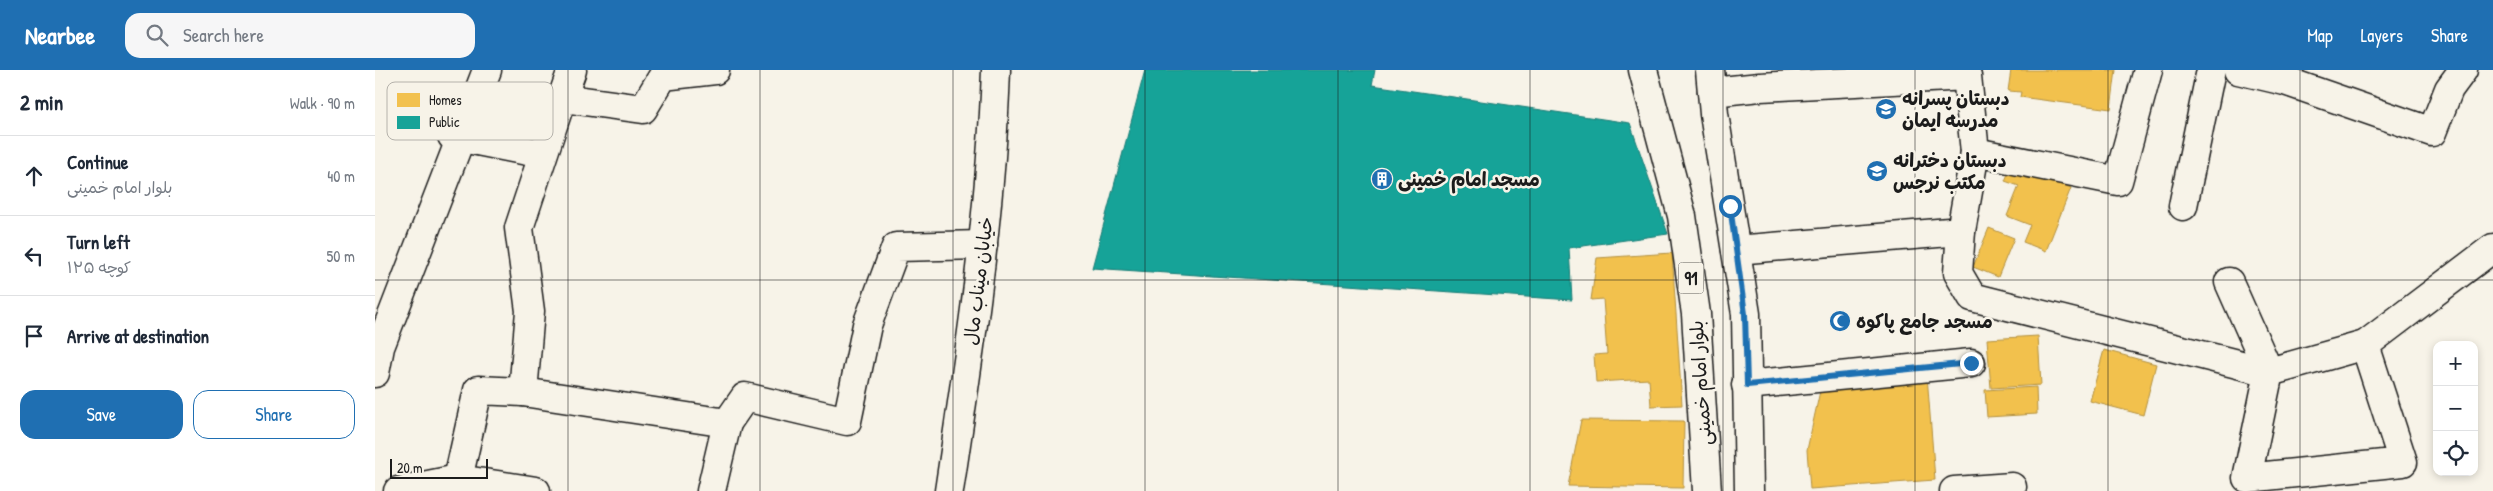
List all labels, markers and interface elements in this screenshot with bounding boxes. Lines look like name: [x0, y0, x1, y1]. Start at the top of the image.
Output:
search box: [125, 13, 475, 58]
text: Nearbee: [25, 19, 95, 51]
icon: search: [143, 21, 171, 49]
text: Search here: [183, 22, 264, 48]
text: Map: [2307, 23, 2333, 48]
text: Layers: [2361, 23, 2403, 48]
text: Share: [2431, 23, 2468, 48]
legend: [387, 82, 553, 140]
place label: دبستان پسرانه مدرسه ایمان: [1902, 85, 2010, 133]
text: 2 min: [20, 88, 63, 117]
text: Homes: [429, 90, 462, 109]
text: Walk · 90 m: [290, 92, 355, 114]
school or university icon: دبستان پسرانه مدرسه ایمان: [1874, 97, 1898, 121]
text: Public: [429, 112, 460, 131]
place label: دبستان دخترانه مکتب نرجس: [1893, 147, 2007, 195]
text: Continue: [67, 149, 128, 175]
school or university icon: دبستان دخترانه مکتب نرجس: [1865, 159, 1889, 183]
icon: ahead: [20, 162, 48, 190]
text: 40 m: [327, 165, 355, 187]
place label: مسجد امام خمینی: [1398, 166, 1540, 194]
building icon: مسجد امام خمینی: [1370, 167, 1394, 191]
text: بلوار امام خمینی: [67, 176, 172, 198]
route start: [1719, 195, 1742, 218]
street label: خیابان میناب مال: [957, 215, 999, 347]
text: Turn left: [67, 229, 130, 255]
icon: left: [20, 242, 48, 270]
text: 50 m: [327, 245, 355, 267]
text: کوچه ۱۲۵: [67, 256, 131, 278]
road number: 91: [1679, 262, 1703, 294]
place label: مسجد جامع پاکوه: [1856, 308, 1993, 335]
mosque icon: مسجد جامع پاکوه: [1828, 309, 1852, 333]
street label: بلوار امام خمینی: [1683, 320, 1719, 446]
icon: arrive: [20, 322, 48, 350]
text: Arrive at destination: [67, 323, 209, 349]
map controls: [2433, 341, 2478, 476]
button: +: [2433, 341, 2478, 386]
route end: [1960, 352, 1983, 375]
button: −: [2433, 386, 2478, 431]
button: Save: [20, 390, 183, 439]
button: Share: [193, 390, 355, 439]
button: locate: [2433, 431, 2478, 476]
scale bar: [390, 456, 487, 479]
text: 20 m: [397, 458, 423, 477]

